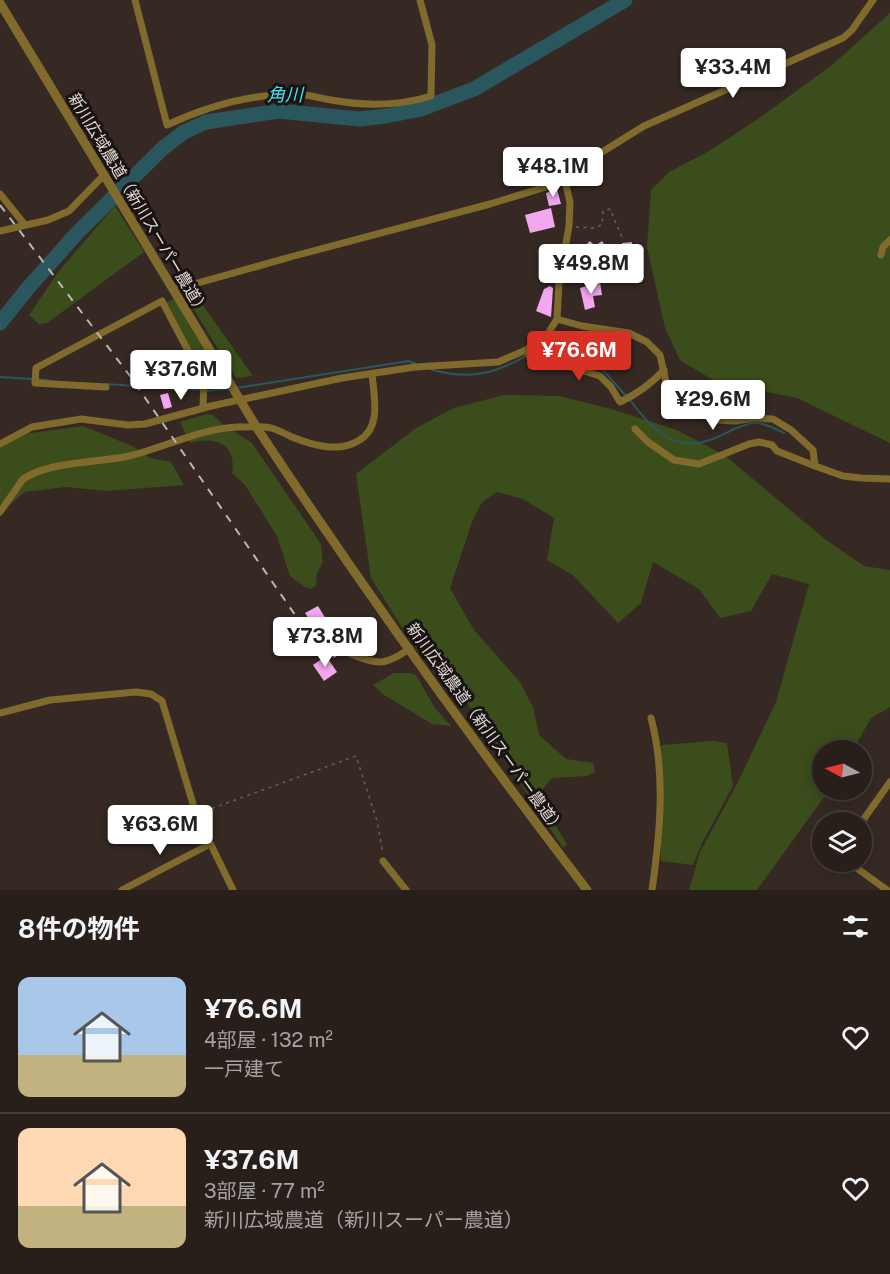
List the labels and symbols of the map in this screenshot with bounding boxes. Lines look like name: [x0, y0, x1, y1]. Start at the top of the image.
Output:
pin: ¥33.4M: [684, 48, 782, 99]
water label: 角川: [267, 84, 305, 105]
street label: 新川広域農道（新川スーパー農道）: [65, 90, 213, 319]
pin: ¥48.1M: [504, 147, 602, 198]
pin: ¥49.8M: [542, 244, 640, 295]
pin: ¥76.6M: [530, 331, 628, 382]
pin: ¥37.6M: [132, 350, 230, 401]
pin: ¥29.6M: [664, 380, 762, 431]
pin: ¥73.8M: [276, 617, 374, 668]
street label: 新川広域農道（新川スーパー農道）: [403, 619, 568, 837]
north arrow: [812, 740, 872, 800]
pin: ¥63.6M: [111, 805, 209, 856]

